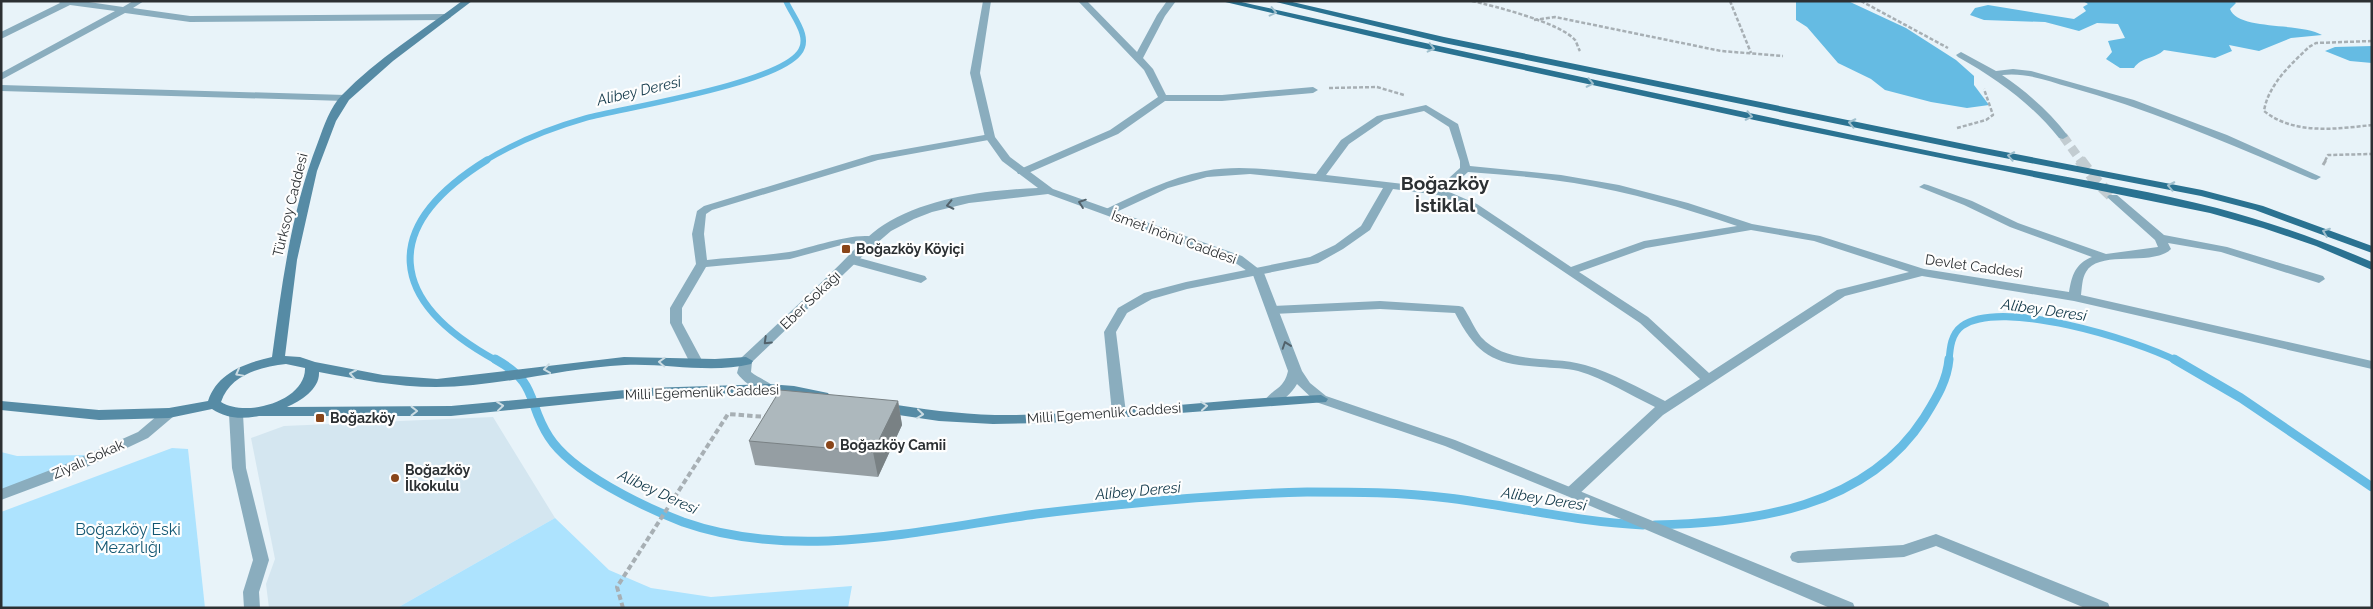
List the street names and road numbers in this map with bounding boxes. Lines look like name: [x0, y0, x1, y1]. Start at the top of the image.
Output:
street label: Türksoy Caddesi: [269, 151, 311, 259]
street label: İsmet İnönü Caddesi: [1109, 205, 1240, 267]
street label: Devlet Caddesi: [1924, 251, 2024, 281]
street label: Eber Sokağı: [777, 267, 843, 333]
street label: Milli Egemenlik Caddesi: [624, 381, 780, 403]
street label: Milli Egemenlik Caddesi: [1026, 400, 1182, 426]
street label: Ziyalı Sokak: [50, 436, 127, 482]

